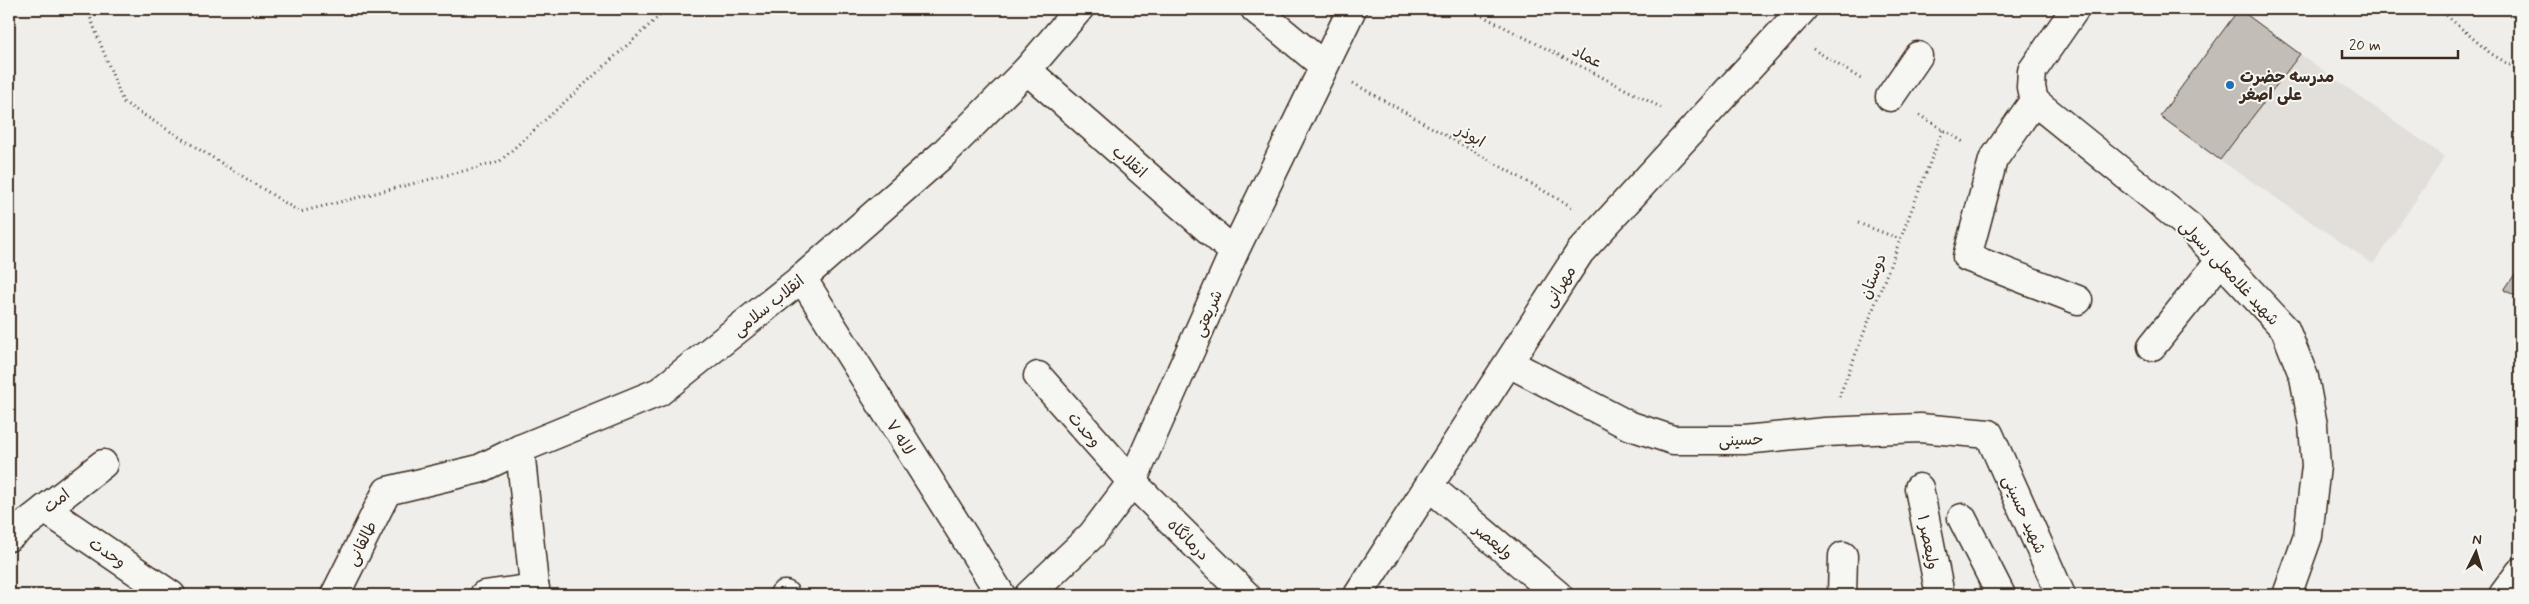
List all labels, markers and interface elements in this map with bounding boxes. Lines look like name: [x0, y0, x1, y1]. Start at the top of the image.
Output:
scale bar: [2342, 28, 2458, 60]
text: 20 m: [2349, 36, 2381, 56]
street label: عماد: [1568, 41, 1606, 74]
place label: مدرسه حضرت علی اصغر: [2238, 67, 2334, 106]
marker: مدرسه حضرت علی اصغر: [2224, 79, 2236, 91]
street label: ابوذر: [1450, 119, 1488, 153]
street label: انقلاب: [1107, 141, 1151, 183]
street label: شهید غلامعلی رسولی: [2174, 216, 2283, 330]
street label: دوستان: [1855, 251, 1892, 302]
street label: مهرانی: [1539, 262, 1581, 311]
street label: انقلاب سلامی: [729, 271, 809, 342]
street label: شریعتی: [1189, 287, 1228, 340]
street label: وحدت: [1063, 408, 1105, 452]
street label: لاله ۷: [881, 416, 919, 460]
street label: حسینی: [1718, 429, 1764, 452]
street label: شهید حسینی: [1997, 472, 2050, 557]
street label: امت: [39, 484, 75, 518]
street label: ولیعصر ۱: [1912, 513, 1943, 571]
street label: درمانگاه: [1163, 515, 1213, 565]
street label: طالقانی: [342, 518, 382, 570]
street label: ولیعصر: [1467, 518, 1517, 565]
north arrow: [2452, 526, 2502, 576]
text: N: [2472, 531, 2482, 549]
street label: وحدت: [84, 533, 130, 573]

